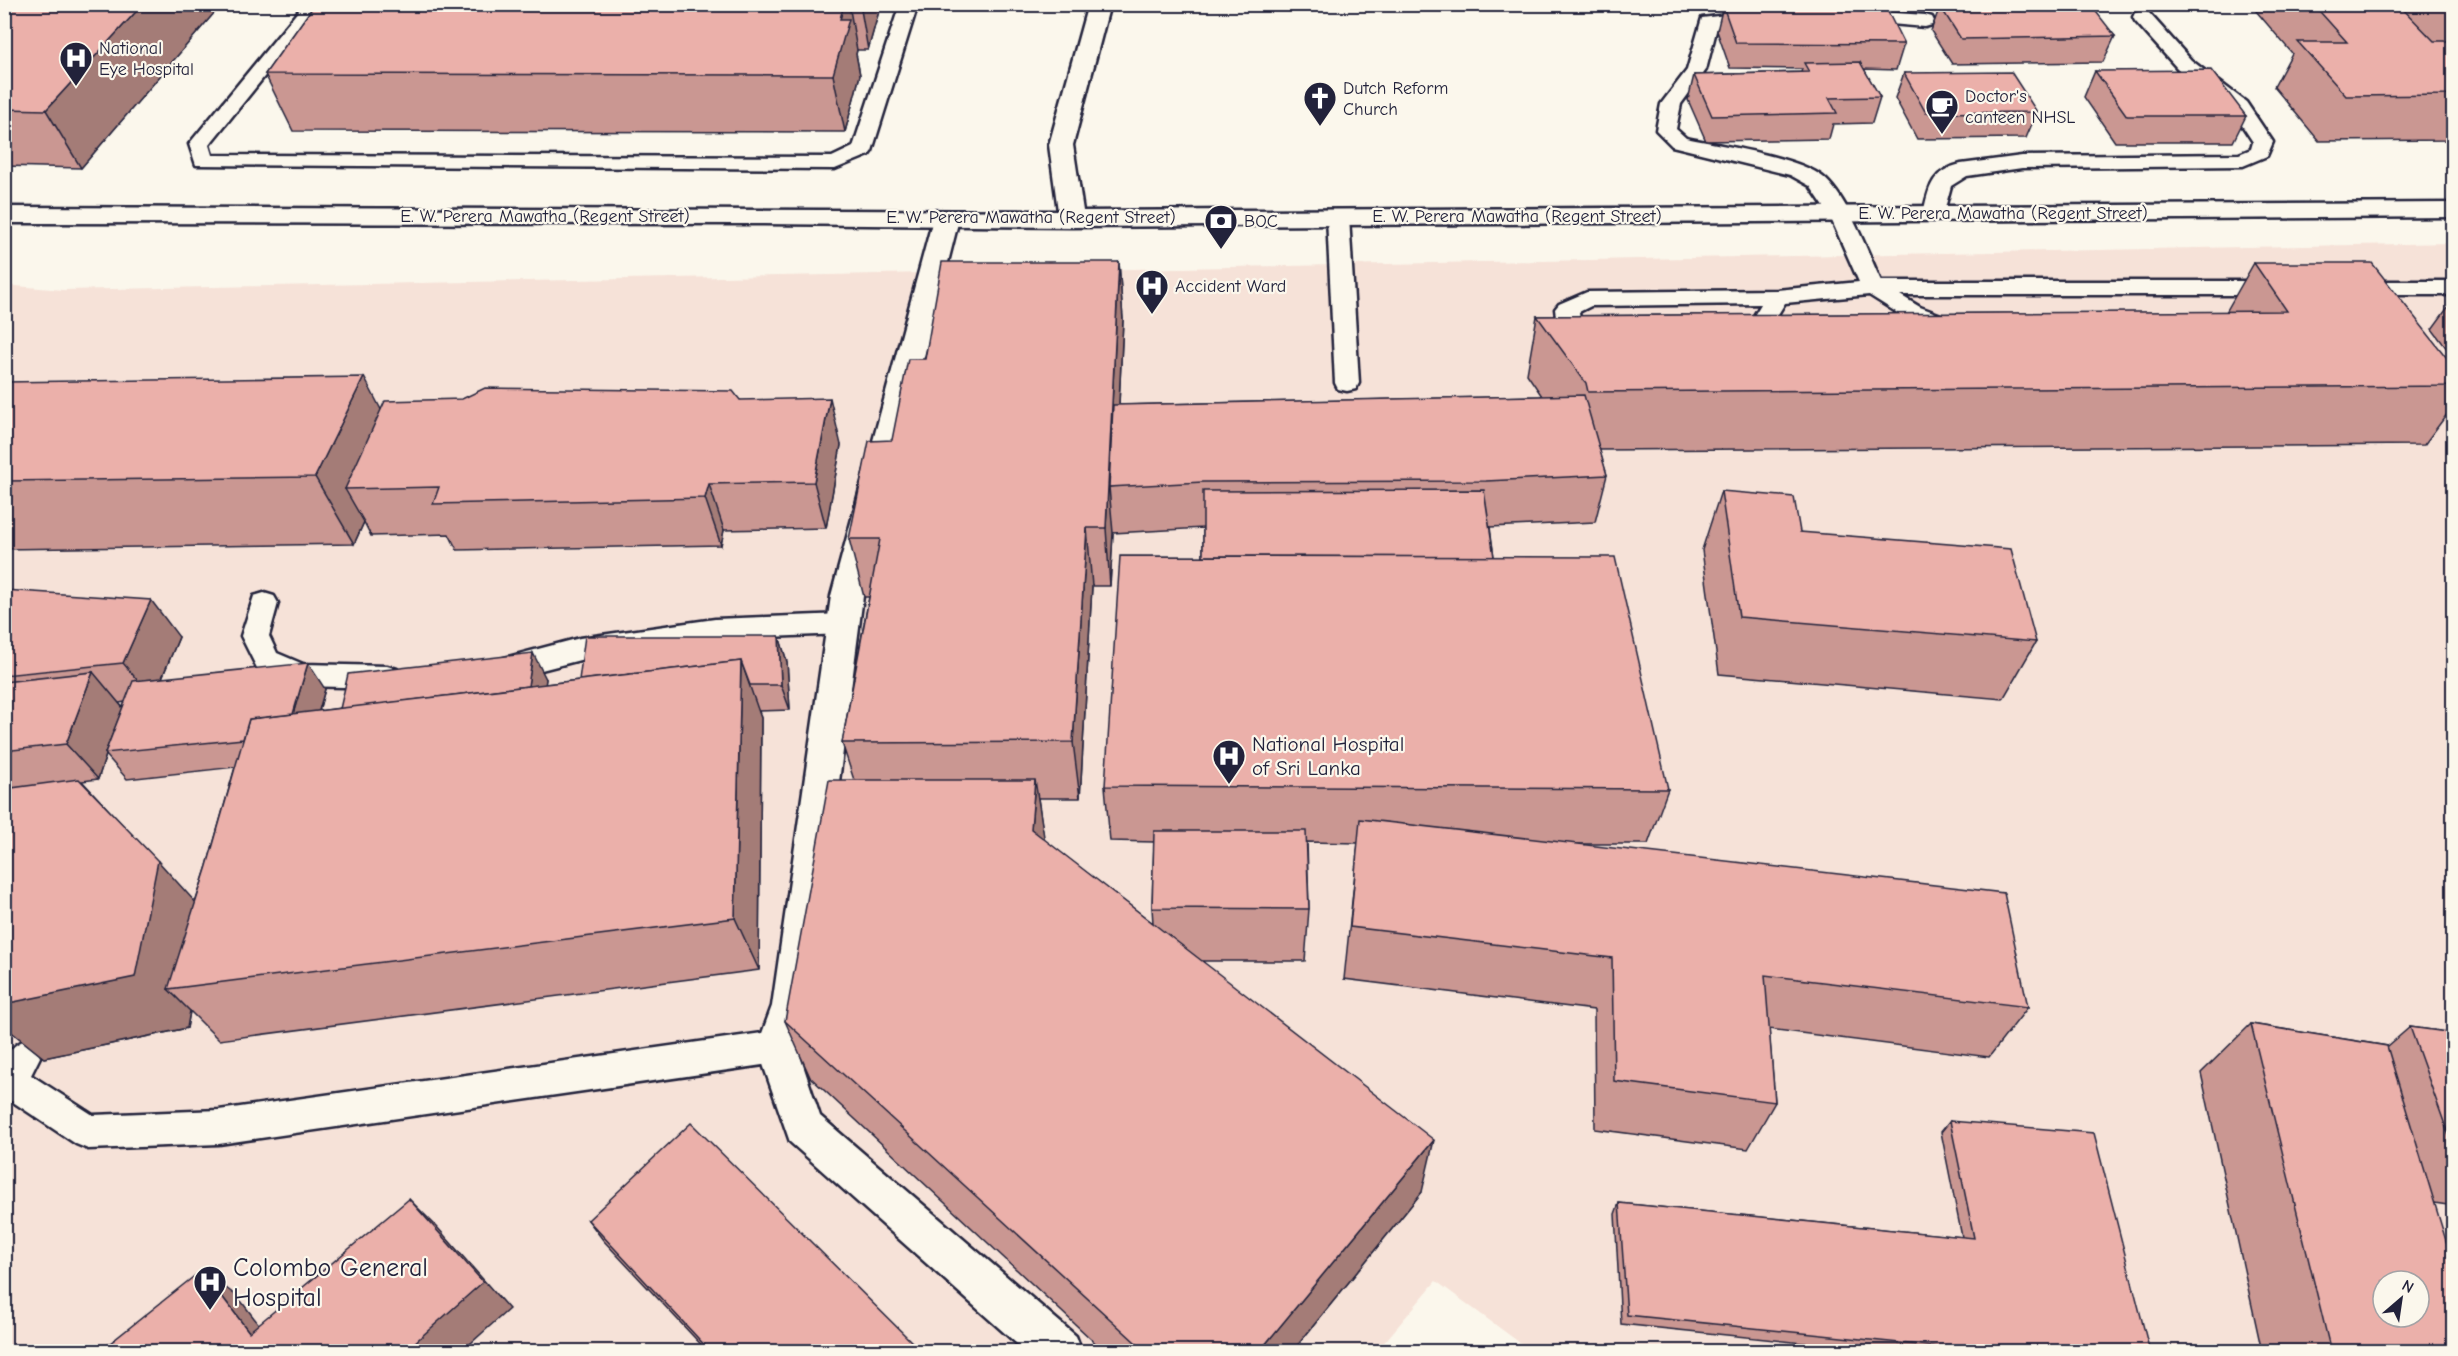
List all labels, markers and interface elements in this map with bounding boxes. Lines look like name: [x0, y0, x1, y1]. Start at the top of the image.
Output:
place label: National Eye Hospital: [99, 38, 194, 80]
hospital icon: National Eye Hospital: [58, 40, 94, 87]
place label: Dutch Reform Church: [1343, 78, 1448, 120]
church icon: Dutch Reform Church: [1302, 80, 1338, 127]
place label: Doctor's canteen NHSL: [1965, 86, 2075, 128]
cafe icon: Doctor's canteen NHSL: [1924, 88, 1960, 135]
bank icon: BOC: [1203, 203, 1239, 250]
street label: E. W. Perera Mawatha (Regent Street): [1858, 203, 2148, 224]
street label: E. W. Perera Mawatha (Regent Street): [400, 206, 690, 227]
street label: E. W. Perera Mawatha (Regent Street): [1372, 206, 1662, 227]
street label: E. W. Perera Mawatha (Regent Street): [886, 207, 1176, 228]
place label: BOC: [1244, 211, 1278, 232]
hospital icon: Accident Ward: [1134, 268, 1170, 315]
place label: Accident Ward: [1175, 276, 1286, 297]
place label: National Hospital of Sri Lanka: [1252, 732, 1404, 780]
hospital icon: National Hospital of Sri Lanka: [1211, 738, 1247, 785]
place label: Colombo General Hospital: [233, 1253, 428, 1313]
hospital icon: Colombo General Hospital: [192, 1264, 228, 1311]
north arrow: [2371, 1269, 2431, 1329]
text: N: [2399, 1276, 2417, 1297]

